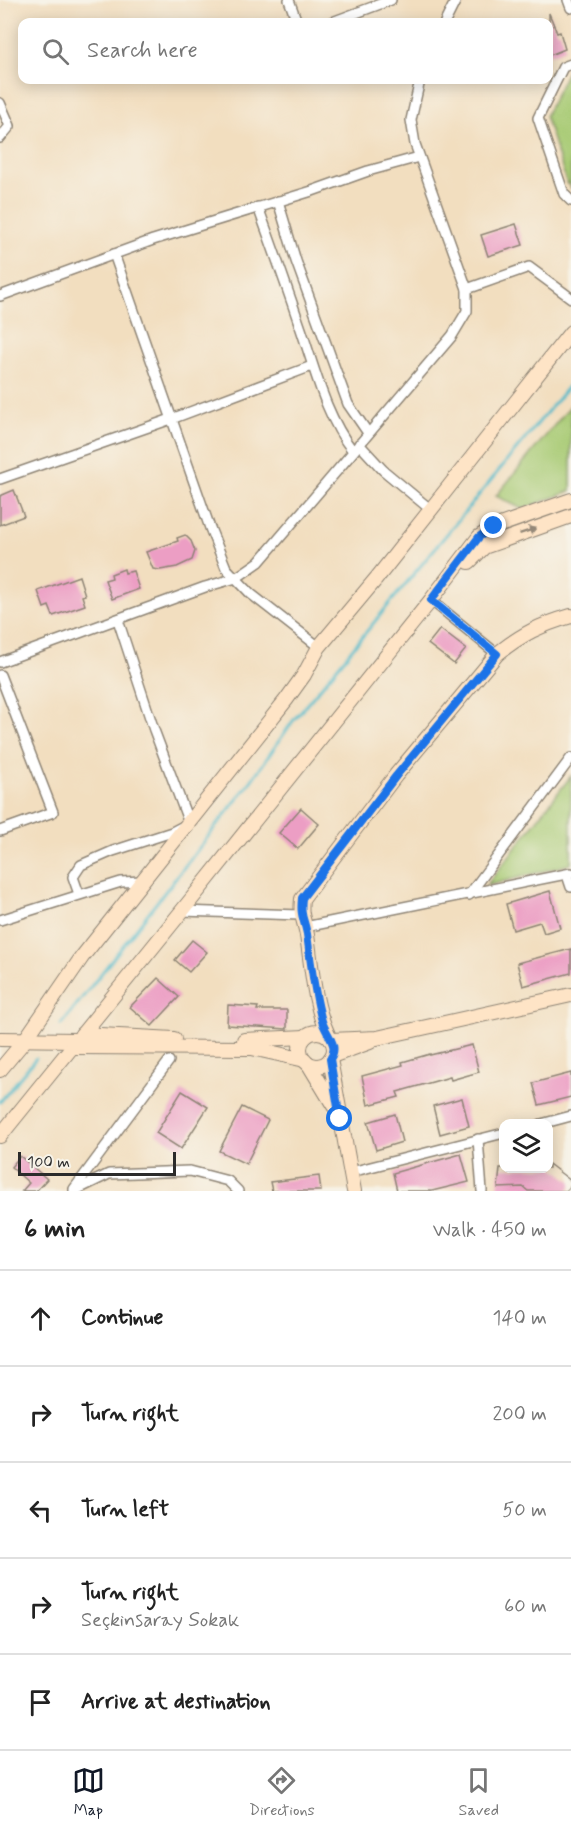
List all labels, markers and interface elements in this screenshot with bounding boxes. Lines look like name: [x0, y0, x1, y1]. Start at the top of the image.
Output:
search box: [18, 18, 553, 84]
icon: search: [39, 35, 72, 68]
text: Search here: [87, 37, 198, 65]
route end: [480, 512, 506, 538]
one-way arrow: [519, 526, 537, 536]
route start: [326, 1105, 352, 1131]
map controls: [499, 1119, 553, 1173]
button: layers: [499, 1119, 553, 1173]
scale bar: [18, 1149, 176, 1176]
text: 100 m: [27, 1152, 70, 1173]
text: 6 min: [24, 1213, 86, 1247]
text: Walk · 450 m: [433, 1217, 547, 1244]
icon: ahead: [24, 1302, 57, 1335]
text: Continue: [81, 1304, 163, 1332]
text: 140 m: [493, 1305, 547, 1332]
icon: right: [24, 1398, 57, 1431]
text: Turn right: [81, 1400, 179, 1428]
text: 200 m: [492, 1401, 547, 1428]
icon: left: [24, 1494, 57, 1527]
text: Turn left: [81, 1496, 169, 1524]
text: 50 m: [502, 1497, 547, 1524]
text: Turn right: [81, 1579, 179, 1607]
icon: right: [24, 1590, 57, 1623]
text: 60 m: [504, 1593, 547, 1620]
text: Seçkinsaray Sokak: [81, 1607, 239, 1634]
icon: arrive: [24, 1686, 57, 1719]
text: Arrive at destination: [81, 1688, 271, 1716]
tab: Map: [72, 1764, 105, 1821]
tab: Directions: [249, 1764, 315, 1821]
tab: Saved: [459, 1764, 499, 1821]

